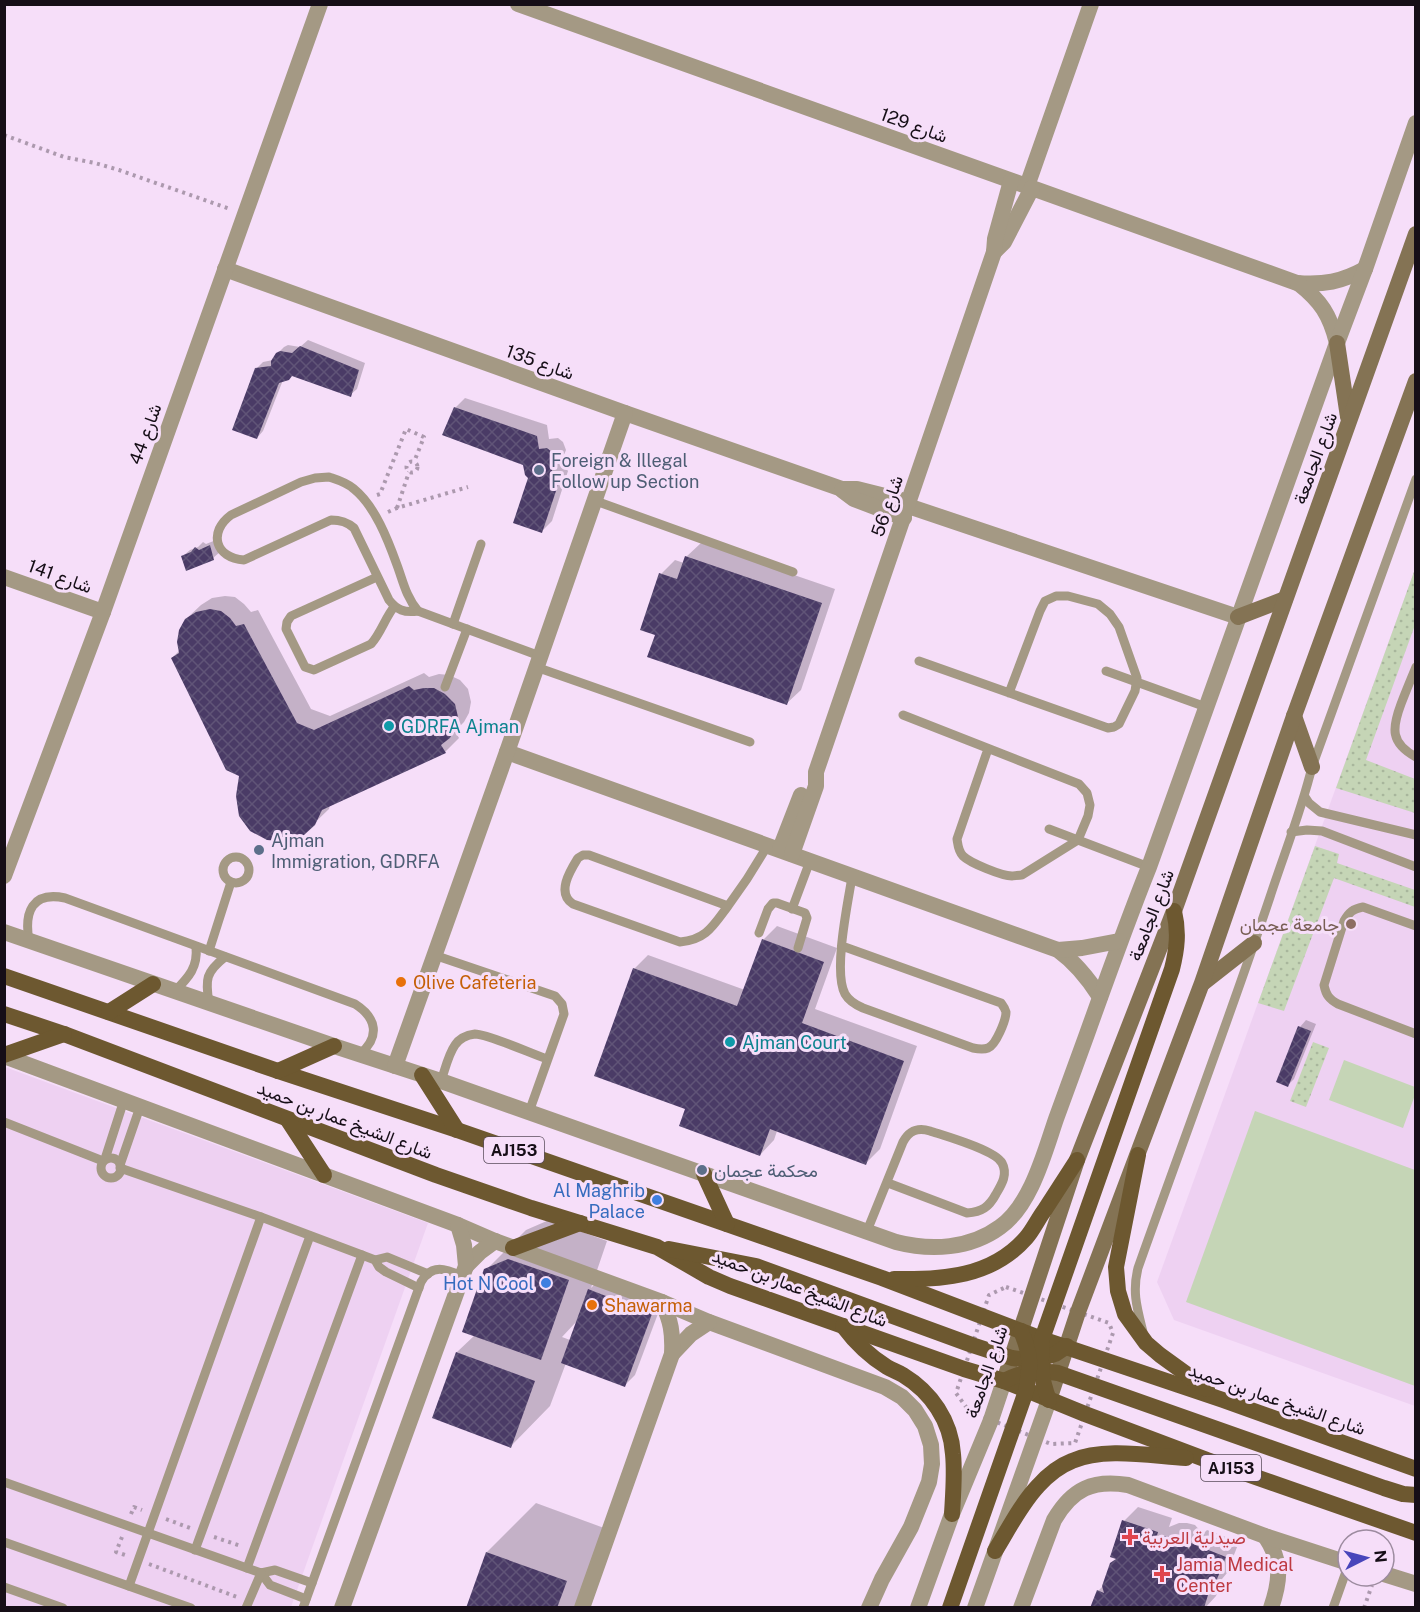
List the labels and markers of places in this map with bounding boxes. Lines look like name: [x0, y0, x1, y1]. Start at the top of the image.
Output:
place label: Foreign & Illegal Follow up Section: [551, 450, 699, 492]
marker: Foreign & Illegal Follow up Section: [532, 463, 546, 477]
place label: GDRFA Ajman: [401, 716, 519, 737]
marker: GDRFA Ajman: [382, 719, 396, 733]
place label: Ajman Immigration, GDRFA: [271, 830, 440, 872]
marker: Ajman Immigration, GDRFA: [252, 843, 266, 857]
place label: جامعة عجمان: [1240, 914, 1339, 935]
marker: جامعة عجمان: [1344, 917, 1358, 931]
place label: Olive Cafeteria: [413, 972, 536, 993]
marker: Olive Cafeteria: [394, 975, 408, 989]
place label: Ajman Court: [742, 1032, 847, 1053]
marker: Ajman Court: [723, 1035, 737, 1049]
place label: محكمة عجمان: [714, 1160, 818, 1181]
marker: محكمة عجمان: [695, 1163, 709, 1177]
place label: Al Maghrib Palace: [553, 1180, 645, 1222]
marker: Al Maghrib Palace: [650, 1193, 664, 1207]
place label: Hot N Cool: [443, 1273, 534, 1294]
marker: Hot N Cool: [539, 1276, 553, 1290]
place label: Shawarma: [604, 1295, 692, 1316]
marker: Shawarma: [585, 1298, 599, 1312]
place label: صيدلية العربية: [1142, 1527, 1246, 1549]
marker: صيدلية العربية: [1123, 1530, 1137, 1544]
place label: Jamia Medical Center: [1176, 1554, 1294, 1596]
marker: Jamia Medical Center: [1153, 1565, 1171, 1583]

